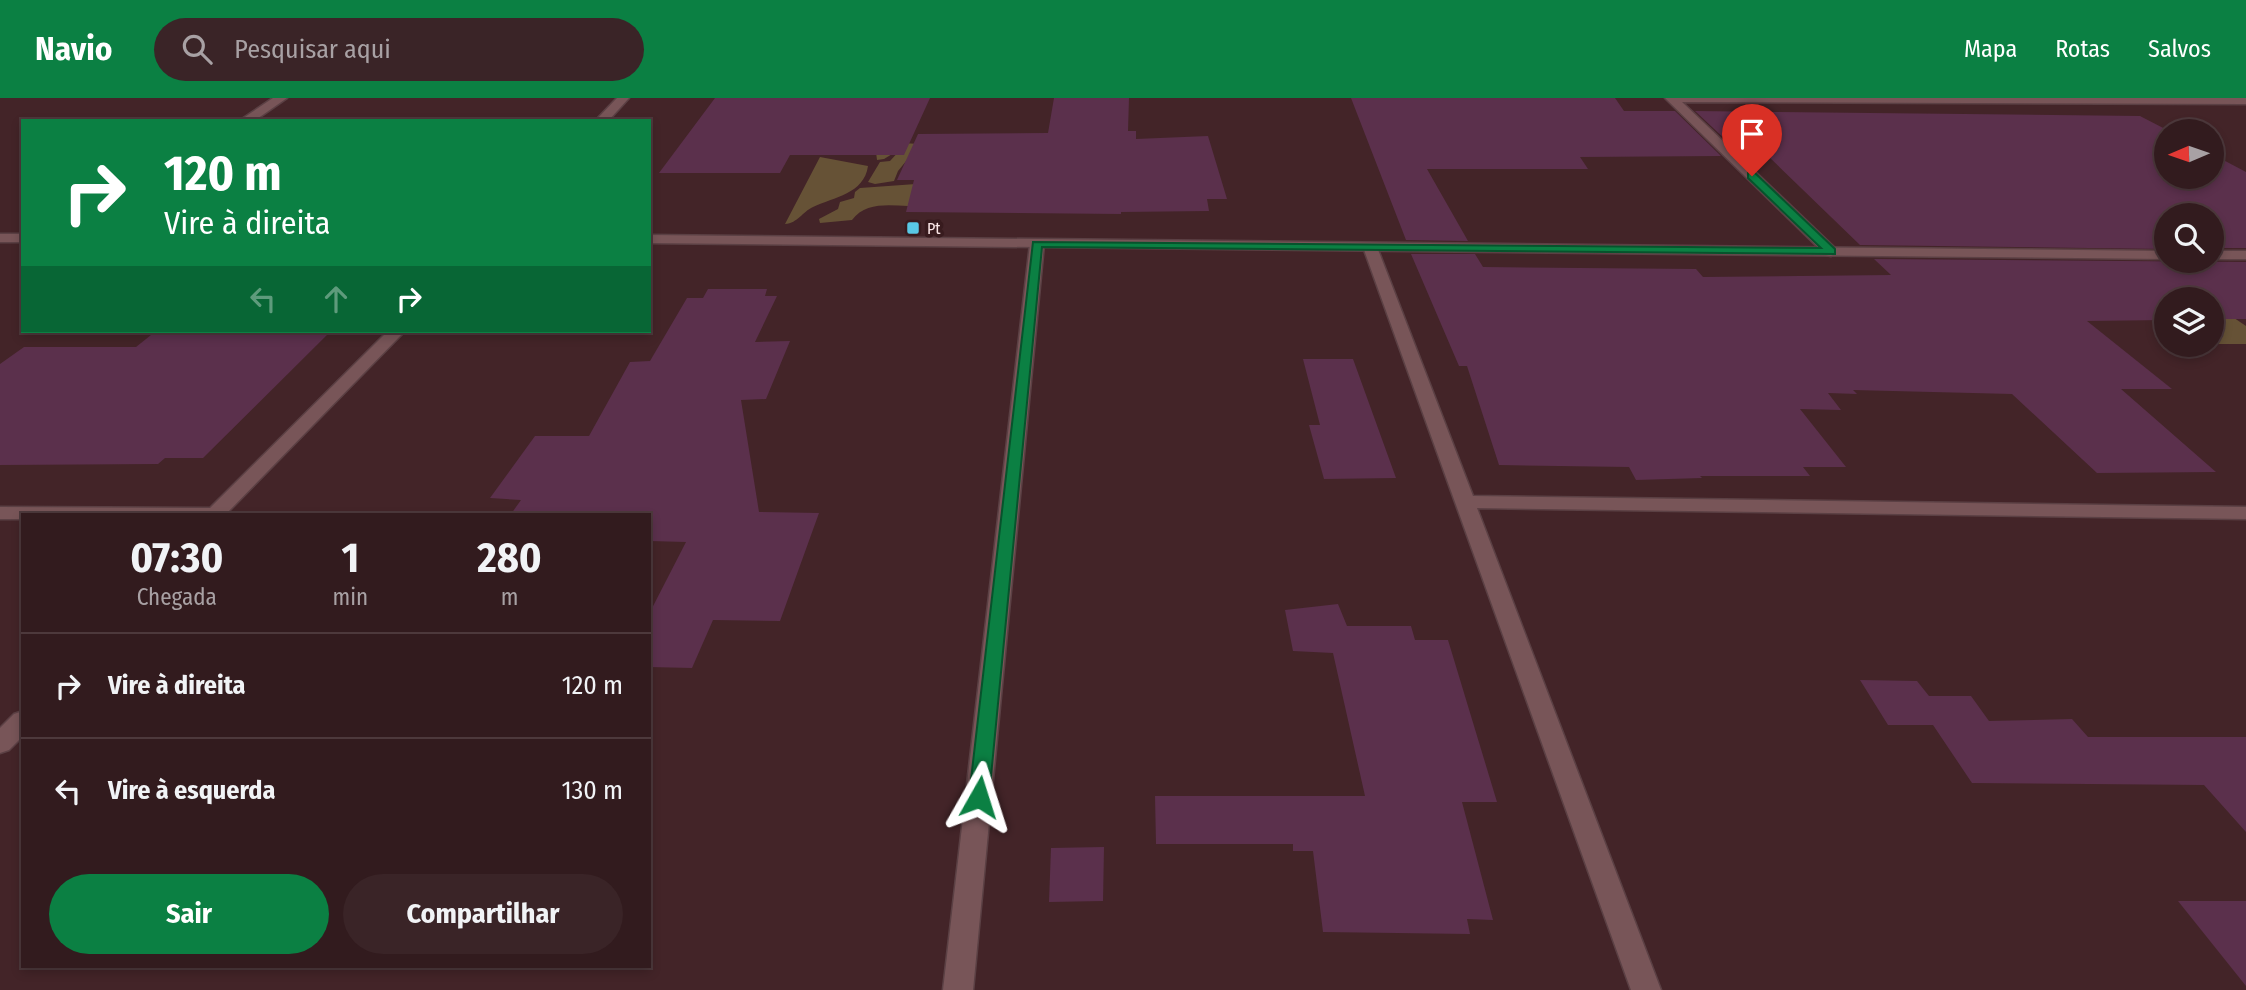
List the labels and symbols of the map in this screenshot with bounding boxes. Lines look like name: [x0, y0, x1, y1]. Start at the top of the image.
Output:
pin: [1722, 104, 1782, 176]
north arrow: [2154, 119, 2224, 189]
place label: Pt: [927, 219, 941, 238]
marker: Pt: [905, 220, 921, 236]
position arrow: [942, 760, 1016, 834]

